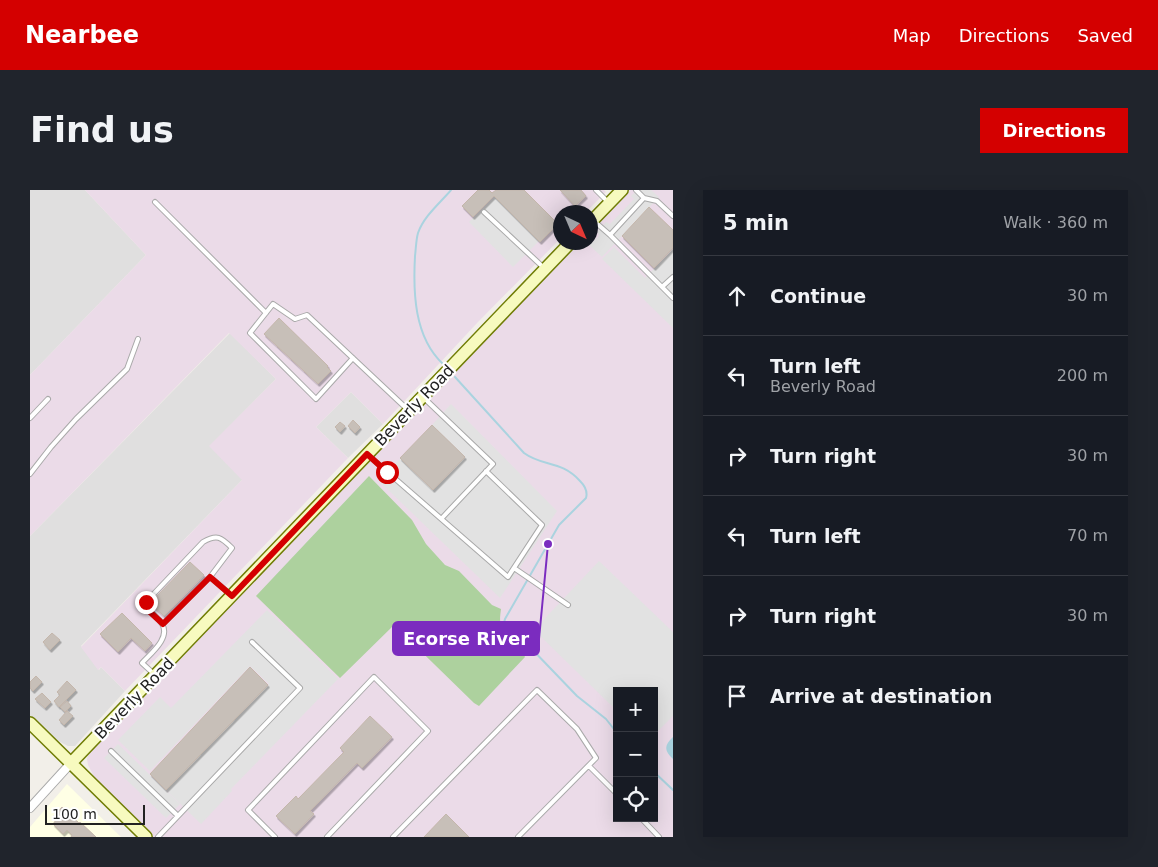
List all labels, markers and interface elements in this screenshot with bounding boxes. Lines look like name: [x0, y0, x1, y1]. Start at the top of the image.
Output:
text: Nearbee: [25, 21, 139, 49]
text: Map: [893, 25, 931, 46]
text: Directions: [959, 25, 1049, 46]
text: Saved: [1077, 25, 1133, 46]
button: Directions: [980, 108, 1128, 153]
text: Find us: [30, 110, 174, 150]
north arrow: [553, 205, 598, 250]
text: 5 min: [723, 211, 789, 235]
text: Walk · 360 m: [1003, 213, 1108, 232]
icon: ahead: [723, 282, 751, 310]
text: Continue: [770, 285, 866, 307]
text: 30 m: [1067, 286, 1108, 305]
text: Turn left: [770, 355, 861, 377]
street label: Beverly Road: [371, 361, 458, 450]
icon: left: [723, 362, 751, 390]
text: 200 m: [1057, 366, 1108, 385]
text: Beverly Road: [770, 377, 876, 396]
icon: right: [723, 442, 751, 470]
text: Turn right: [770, 445, 876, 467]
text: 30 m: [1067, 446, 1108, 465]
route start: [376, 461, 399, 484]
icon: left: [723, 522, 751, 550]
text: Turn left: [770, 525, 861, 547]
text: 70 m: [1067, 526, 1108, 545]
route end: [135, 591, 158, 614]
icon: right: [723, 602, 751, 630]
text: Turn right: [770, 605, 876, 627]
text: 30 m: [1067, 606, 1108, 625]
callout: Ecorse River: [393, 622, 539, 655]
text: Ecorse River: [403, 628, 529, 649]
street label: Beverly Road: [91, 654, 178, 743]
icon: arrive: [723, 682, 751, 710]
text: Arrive at destination: [770, 685, 992, 707]
map controls: [613, 687, 658, 822]
button: +: [613, 687, 658, 732]
button: −: [613, 732, 658, 777]
button: locate: [613, 777, 658, 822]
scale bar: [45, 802, 145, 825]
text: 100 m: [52, 806, 97, 822]

